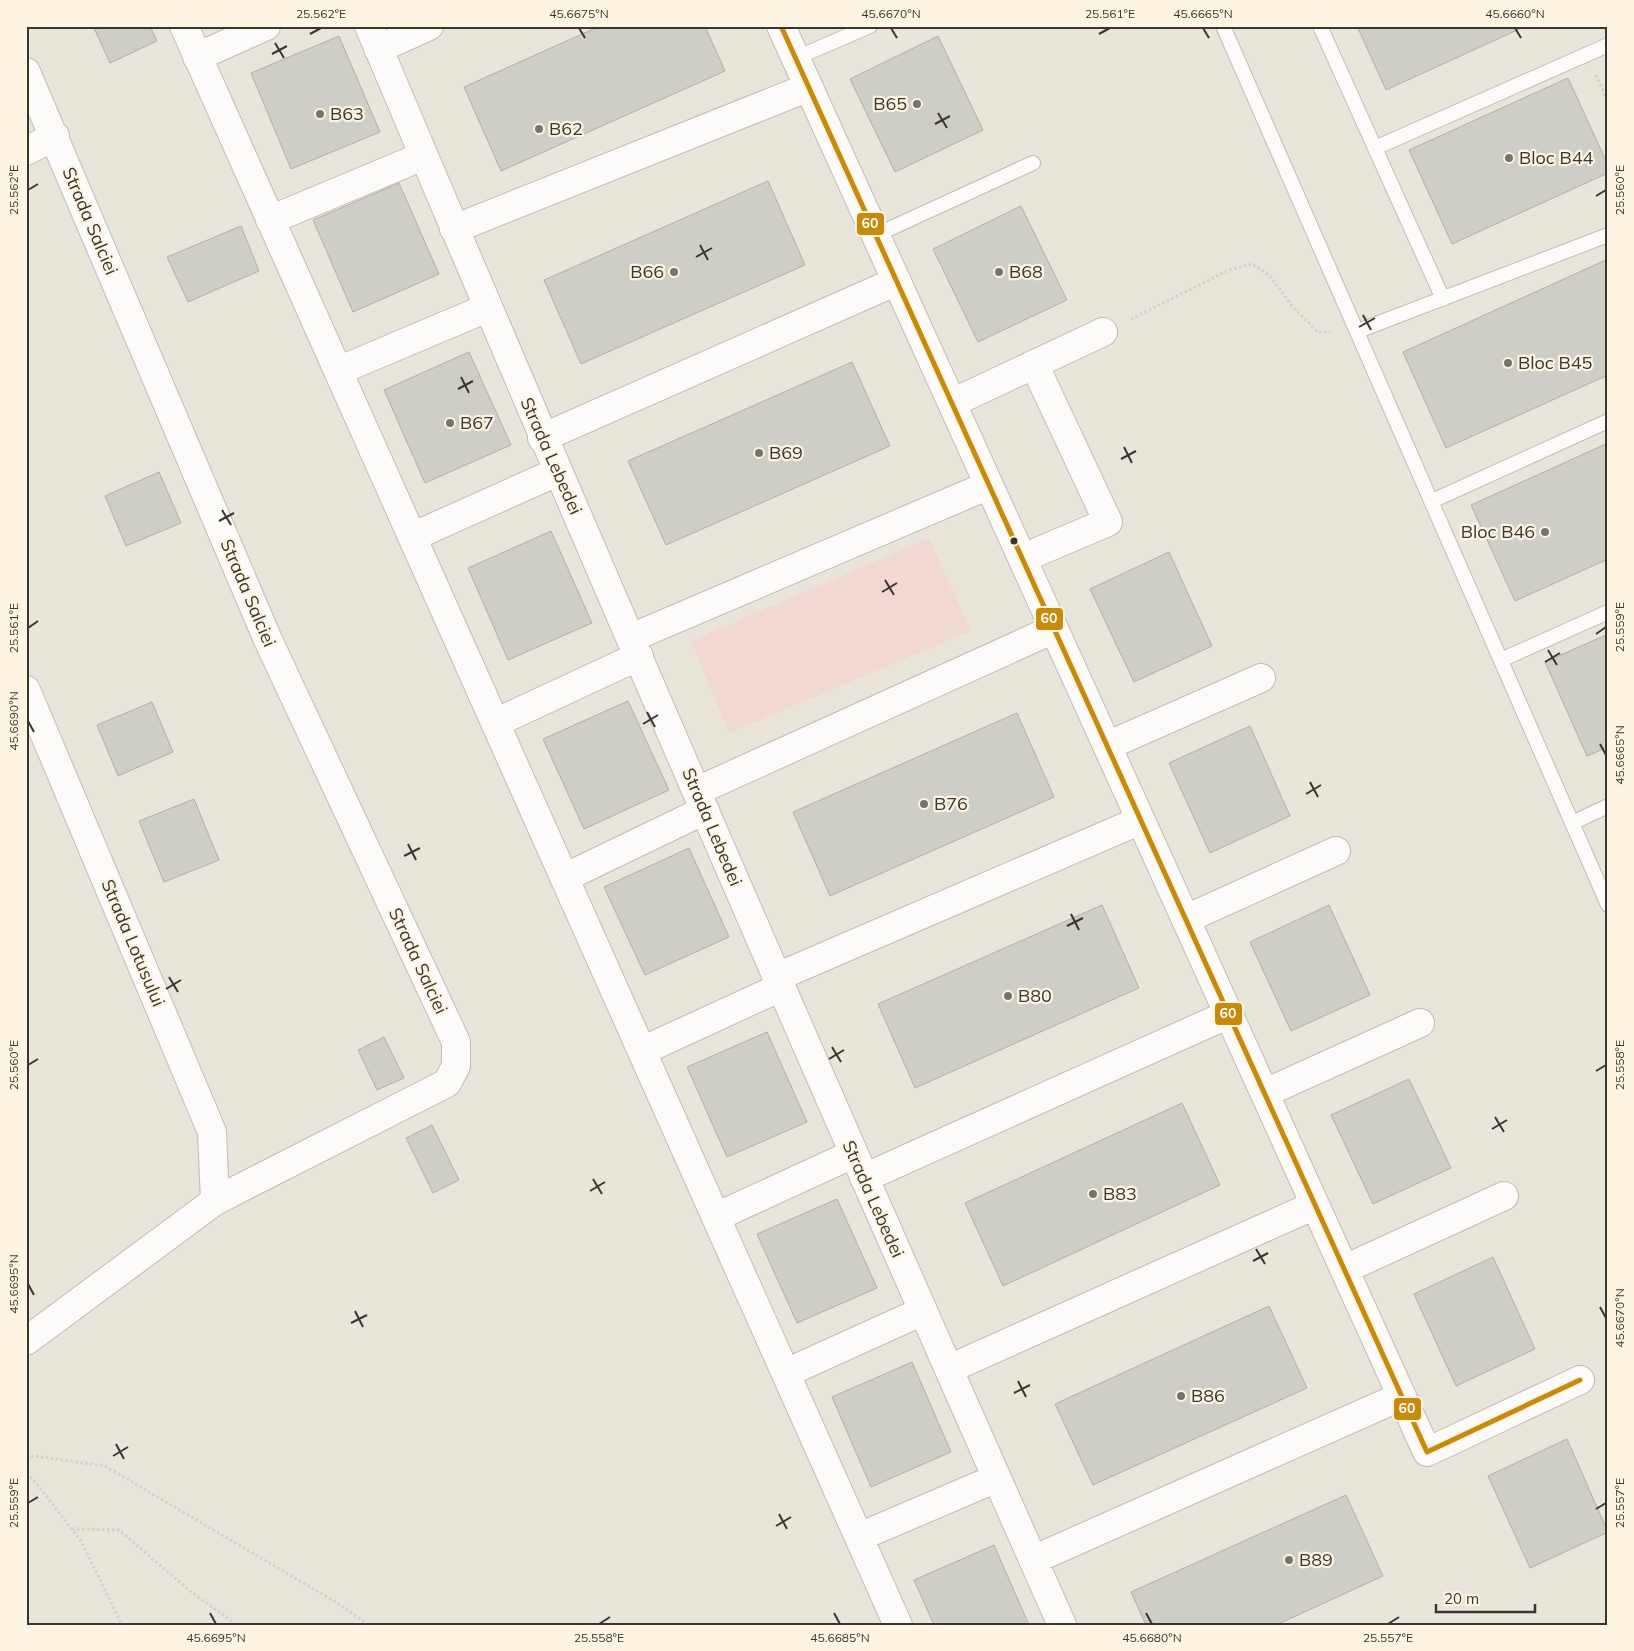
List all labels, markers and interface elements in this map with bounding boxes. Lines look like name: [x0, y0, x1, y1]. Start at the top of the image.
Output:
text: 25.562°E: [296, 6, 346, 21]
text: 45.6675°N: [549, 6, 609, 21]
text: 45.6670°N: [861, 6, 921, 21]
text: 25.561°E: [1085, 6, 1135, 21]
text: 45.6665°N: [1173, 6, 1233, 21]
text: 45.6660°N: [1485, 6, 1545, 21]
place label: B65: [873, 92, 907, 115]
marker: B65: [911, 98, 923, 110]
place label: B63: [330, 102, 364, 125]
marker: B63: [314, 108, 326, 120]
place label: B62: [549, 117, 583, 140]
marker: B62: [533, 123, 545, 135]
place label: Bloc B44: [1519, 146, 1593, 169]
marker: Bloc B44: [1503, 152, 1515, 164]
street label: Strada Salciei: [57, 164, 123, 278]
text: 25.562°E: [6, 165, 21, 215]
text: 25.560°E: [1612, 165, 1627, 215]
line badge: 60: [856, 212, 885, 236]
text: 60: [862, 214, 878, 232]
place label: B66: [630, 260, 664, 283]
place label: B68: [1009, 260, 1043, 283]
marker: B66: [668, 266, 680, 278]
marker: B68: [993, 266, 1005, 278]
place label: Bloc B45: [1518, 351, 1592, 374]
marker: Bloc B45: [1502, 357, 1514, 369]
street label: Strada Lebedei: [515, 394, 588, 518]
place label: B67: [460, 411, 494, 434]
marker: B67: [444, 417, 456, 429]
place label: B69: [769, 441, 803, 464]
marker: B69: [753, 447, 765, 459]
place label: Bloc B46: [1461, 520, 1535, 543]
marker: Bloc B46: [1539, 526, 1551, 538]
street label: Strada Salciei: [215, 536, 281, 650]
unlabelled marker: [1009, 536, 1019, 546]
text: 25.559°E: [1612, 602, 1627, 652]
text: 25.561°E: [6, 603, 21, 653]
line badge: 60: [1035, 607, 1064, 631]
text: 60: [1041, 609, 1057, 627]
text: 45.6690°N: [6, 691, 21, 751]
text: 45.6665°N: [1612, 725, 1627, 785]
street label: Strada Lebedei: [677, 764, 748, 889]
place label: B76: [934, 792, 968, 815]
marker: B76: [918, 798, 930, 810]
street label: Strada Lotusului: [96, 876, 171, 1010]
street label: Strada Salciei: [384, 904, 453, 1018]
place label: B80: [1018, 984, 1052, 1007]
marker: B80: [1002, 990, 1014, 1002]
line badge: 60: [1214, 1002, 1243, 1026]
text: 60: [1220, 1004, 1236, 1022]
text: 25.560°E: [6, 1040, 21, 1090]
text: 25.558°E: [1612, 1040, 1627, 1090]
street label: Strada Lebedei: [837, 1137, 910, 1261]
place label: B83: [1103, 1182, 1137, 1205]
marker: B83: [1087, 1188, 1099, 1200]
text: 45.6695°N: [6, 1254, 21, 1314]
text: 45.6670°N: [1612, 1288, 1627, 1348]
place label: B86: [1191, 1384, 1225, 1407]
marker: B86: [1175, 1390, 1187, 1402]
line badge: 60: [1393, 1397, 1422, 1421]
text: 60: [1399, 1399, 1415, 1417]
text: 25.559°E: [6, 1478, 21, 1528]
text: 25.557°E: [1612, 1478, 1627, 1528]
place label: B89: [1299, 1548, 1333, 1571]
marker: B89: [1283, 1554, 1295, 1566]
scale bar: [1436, 1581, 1535, 1613]
text: 20 m: [1444, 1589, 1479, 1608]
text: 45.6695°N: [186, 1630, 246, 1645]
text: 25.558°E: [574, 1630, 624, 1645]
text: 45.6685°N: [810, 1630, 870, 1645]
text: 45.6680°N: [1122, 1630, 1182, 1645]
text: 25.557°E: [1363, 1630, 1413, 1645]

